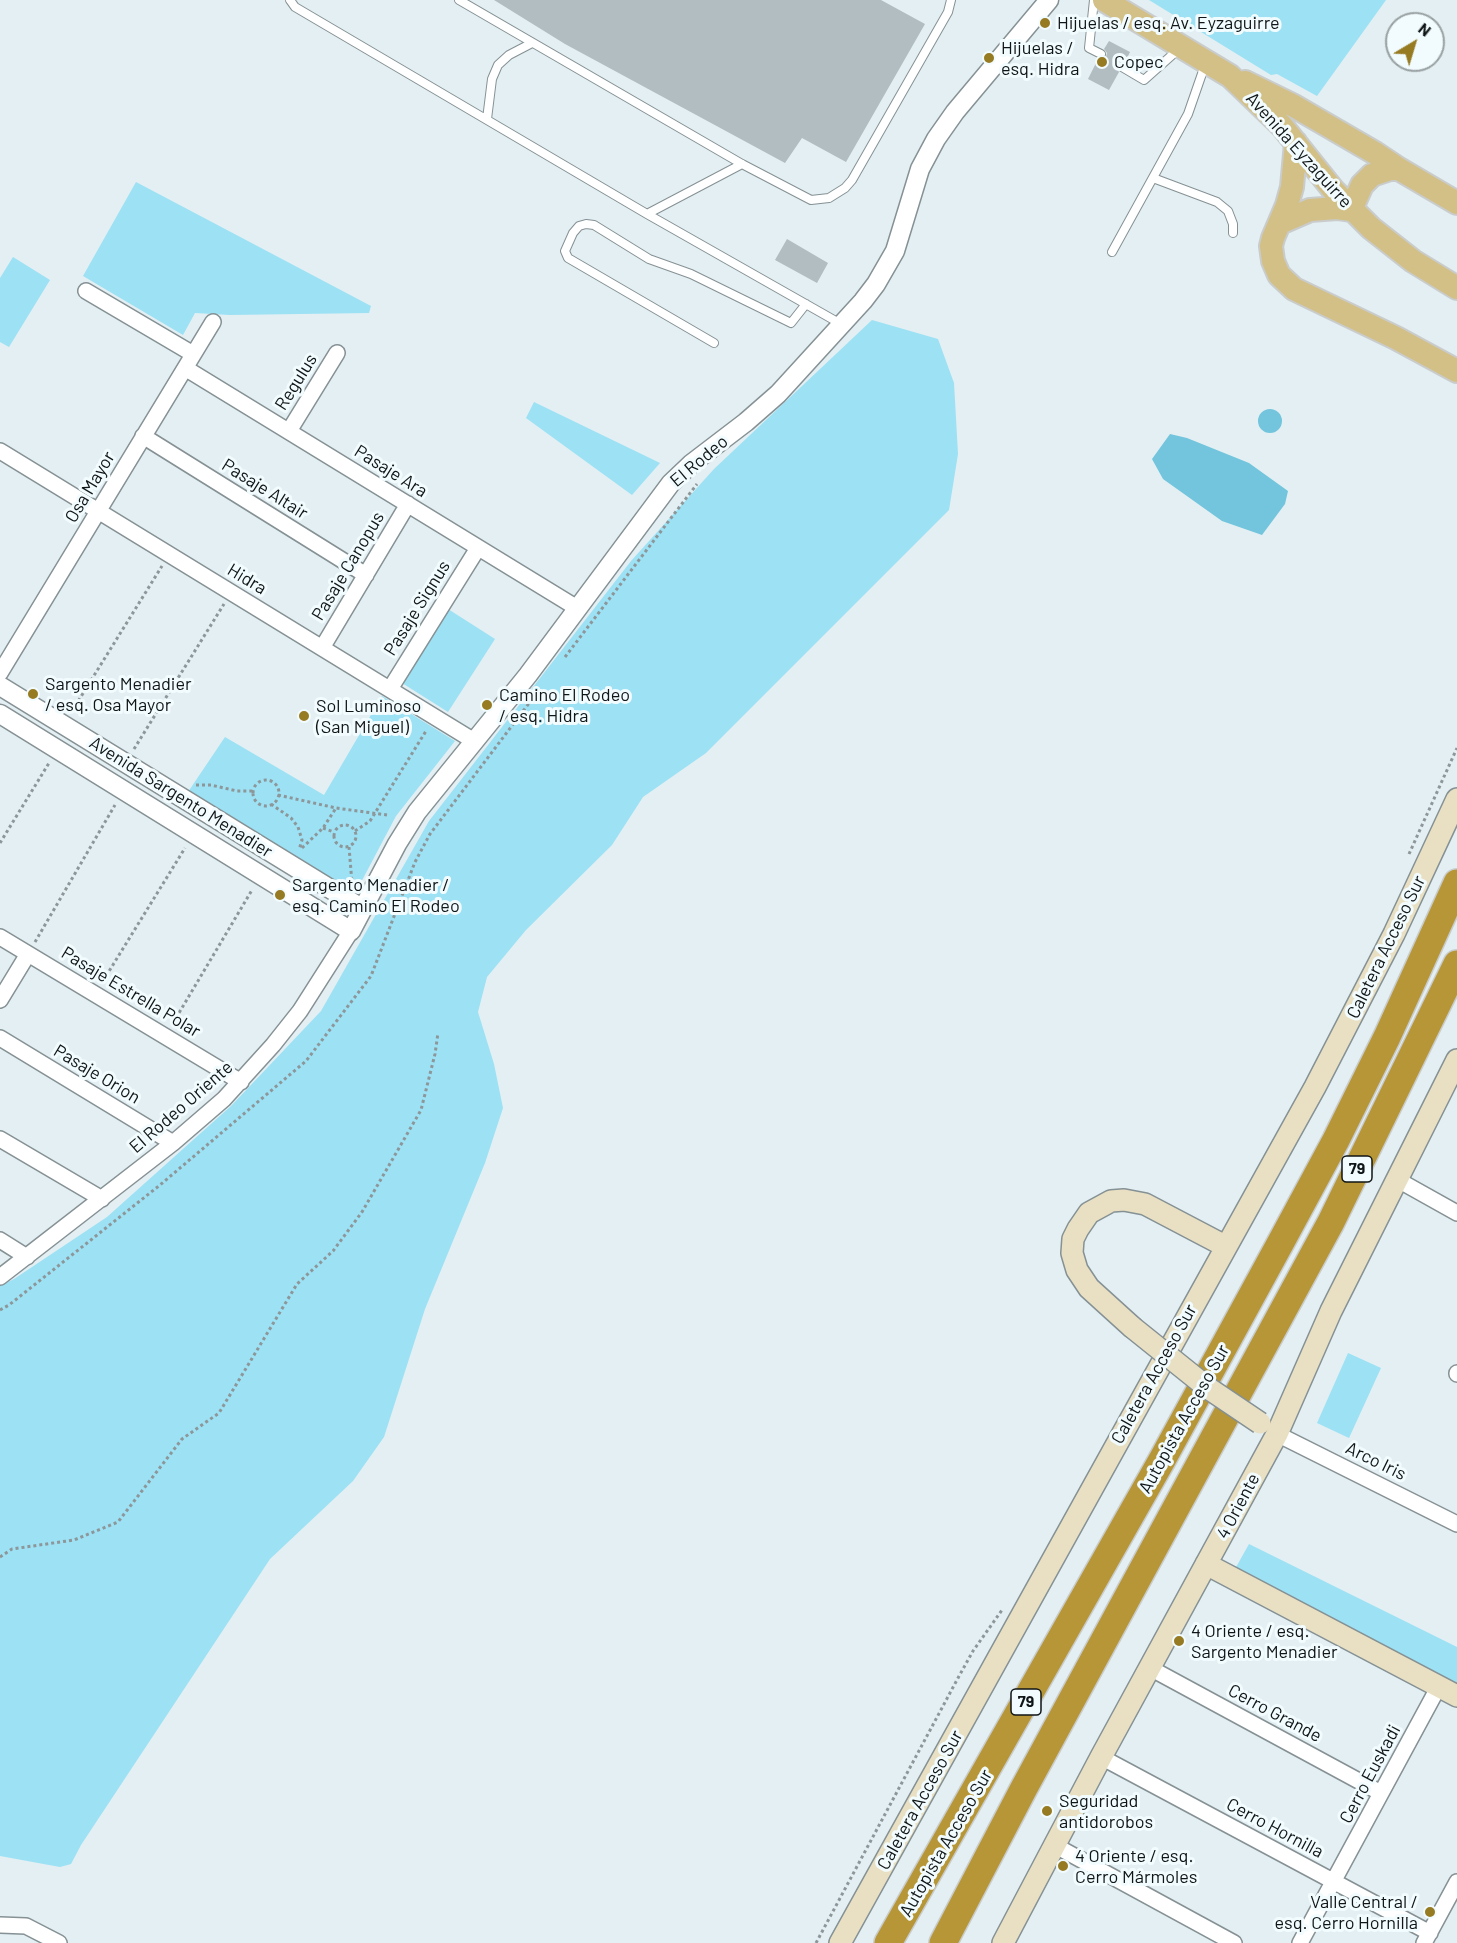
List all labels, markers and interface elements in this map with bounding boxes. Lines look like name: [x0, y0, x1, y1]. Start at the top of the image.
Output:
place label: Hijuelas / esq. Av. Eyzaguirre: [1057, 12, 1280, 34]
north arrow: [1385, 12, 1445, 72]
marker: Hijuelas / esq. Av. Eyzaguirre: [1038, 16, 1052, 30]
text: N: [1415, 18, 1435, 40]
place label: Hijuelas / esq. Hidra: [1001, 37, 1080, 80]
marker: Hijuelas / esq. Hidra: [982, 51, 996, 65]
place label: Copec: [1114, 51, 1163, 73]
marker: Copec: [1095, 55, 1109, 69]
street label: Avenida Eyzaguirre: [1241, 88, 1357, 212]
street label: Regulus: [270, 350, 322, 414]
street label: El Rodeo: [666, 431, 732, 491]
street label: Pasaje Ara: [351, 440, 431, 502]
street label: Osa Mayor: [60, 448, 120, 526]
street label: Pasaje Altair: [218, 454, 312, 524]
street label: Pasaje Canopus: [307, 508, 389, 624]
street label: Pasaje Signus: [379, 556, 455, 660]
street label: Hidra: [223, 559, 271, 599]
place label: Sargento Menadier / esq. Osa Mayor: [45, 673, 192, 716]
place label: Camino El Rodeo / esq. Hidra: [499, 684, 630, 726]
marker: Sargento Menadier / esq. Osa Mayor: [26, 687, 40, 701]
place label: Sol Luminoso (San Miguel): [316, 695, 421, 738]
marker: Camino El Rodeo / esq. Hidra: [480, 698, 494, 712]
marker: Sol Luminoso (San Miguel): [297, 709, 311, 723]
street label: Avenida Sargento Menadier: [85, 732, 277, 862]
street label: Caletera Acceso Sur: [1342, 872, 1430, 1022]
place label: Sargento Menadier / esq. Camino El Rodeo: [292, 874, 460, 916]
marker: Sargento Menadier / esq. Camino El Rodeo: [273, 888, 287, 902]
street label: Pasaje Estrella Polar: [58, 942, 204, 1042]
street label: Pasaje Orion: [50, 1040, 144, 1108]
street label: El Rodeo Oriente: [125, 1056, 237, 1158]
road number: 79: [1342, 1156, 1372, 1182]
street label: Caletera Acceso Sur: [1107, 1300, 1201, 1448]
street label: Autopista Acceso Sur: [1134, 1341, 1234, 1497]
street label: Arco Iris: [1342, 1437, 1410, 1485]
street label: 4 Oriente: [1212, 1470, 1264, 1542]
place label: 4 Oriente / esq. Sargento Menadier: [1191, 1620, 1338, 1662]
marker: 4 Oriente / esq. Sargento Menadier: [1172, 1634, 1186, 1648]
street label: Cerro Grande: [1225, 1679, 1325, 1747]
road number: 79: [1011, 1689, 1041, 1715]
street label: Cerro Euskadi: [1335, 1721, 1405, 1827]
street label: Caletera Acceso Sur: [873, 1726, 967, 1874]
street label: Autopista Acceso Sur: [895, 1765, 997, 1921]
place label: Seguridad antidorobos: [1059, 1790, 1153, 1832]
street label: Cerro Hornilla: [1223, 1793, 1327, 1863]
marker: Seguridad antidorobos: [1040, 1804, 1054, 1818]
place label: 4 Oriente / esq. Cerro Mármoles: [1075, 1845, 1197, 1888]
marker: 4 Oriente / esq. Cerro Mármoles: [1056, 1859, 1070, 1873]
place label: Valle Central / esq. Cerro Hornilla: [1275, 1891, 1418, 1934]
marker: Valle Central / esq. Cerro Hornilla: [1423, 1905, 1437, 1919]

